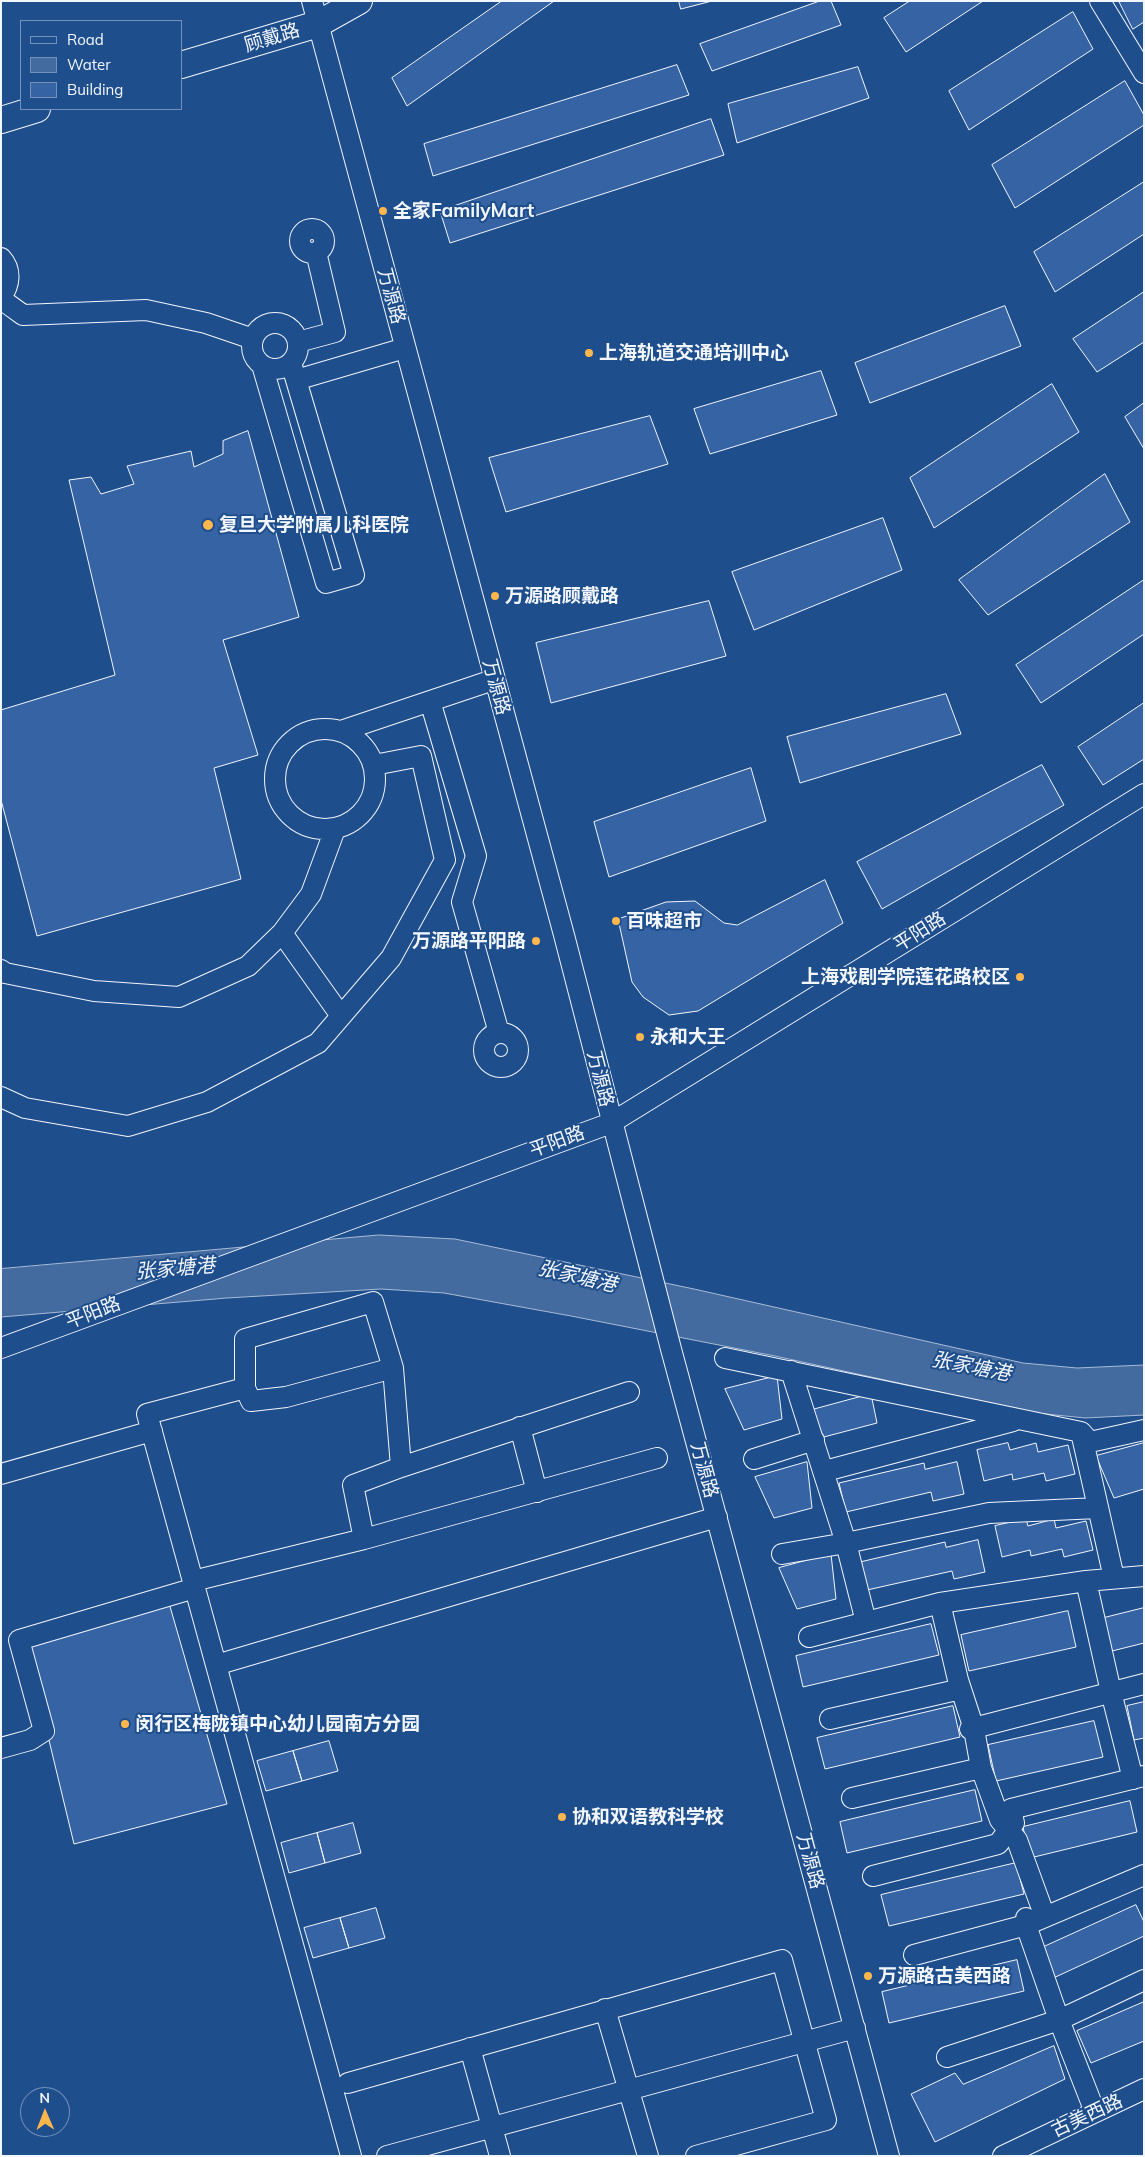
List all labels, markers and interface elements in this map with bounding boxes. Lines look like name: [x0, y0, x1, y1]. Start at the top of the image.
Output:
street label: 顾戴路: [241, 19, 303, 57]
legend: [20, 20, 182, 110]
text: Road: [67, 30, 104, 49]
text: Water: [67, 55, 111, 74]
text: Building: [67, 80, 123, 99]
place label: 全家FamilyMart: [393, 200, 534, 222]
marker: 全家FamilyMart: [377, 205, 389, 217]
street label: 万源路: [373, 266, 409, 326]
place label: 上海轨道交通培训中心: [599, 342, 789, 364]
marker: 上海轨道交通培训中心: [583, 347, 595, 359]
place label: 复旦大学附属儿科医院: [219, 514, 409, 536]
marker: 复旦大学附属儿科医院: [201, 518, 215, 532]
place label: 万源路顾戴路: [505, 585, 619, 607]
marker: 万源路顾戴路: [489, 590, 501, 602]
street label: 万源路: [478, 657, 514, 717]
street label: 平阳路: [890, 907, 950, 957]
place label: 百味超市: [626, 910, 702, 932]
marker: 百味超市: [610, 915, 622, 927]
place label: 万源路平阳路: [412, 930, 526, 952]
marker: 万源路平阳路: [530, 935, 542, 947]
place label: 上海戏剧学院莲花路校区: [801, 966, 1010, 988]
marker: 上海戏剧学院莲花路校区: [1014, 971, 1026, 983]
place label: 永和大王: [650, 1026, 726, 1048]
marker: 永和大王: [634, 1031, 646, 1043]
street label: 万源路: [582, 1049, 618, 1109]
street label: 平阳路: [526, 1122, 588, 1162]
water label: 张家塘港: [134, 1254, 216, 1284]
water label: 张家塘港: [535, 1256, 619, 1298]
street label: 平阳路: [62, 1292, 124, 1334]
water label: 张家塘港: [929, 1348, 1013, 1386]
street label: 万源路: [686, 1440, 722, 1500]
place label: 闵行区梅陇镇中心幼儿园南方分园: [135, 1713, 420, 1735]
marker: 闵行区梅陇镇中心幼儿园南方分园: [119, 1718, 131, 1730]
place label: 协和双语教科学校: [572, 1806, 724, 1828]
marker: 协和双语教科学校: [556, 1811, 568, 1823]
street label: 万源路: [792, 1831, 828, 1891]
place label: 万源路古美西路: [878, 1965, 1011, 1987]
marker: 万源路古美西路: [862, 1970, 874, 1982]
north arrow: [20, 2087, 70, 2137]
text: N: [39, 2089, 50, 2107]
street label: 古美西路: [1048, 2090, 1126, 2142]

